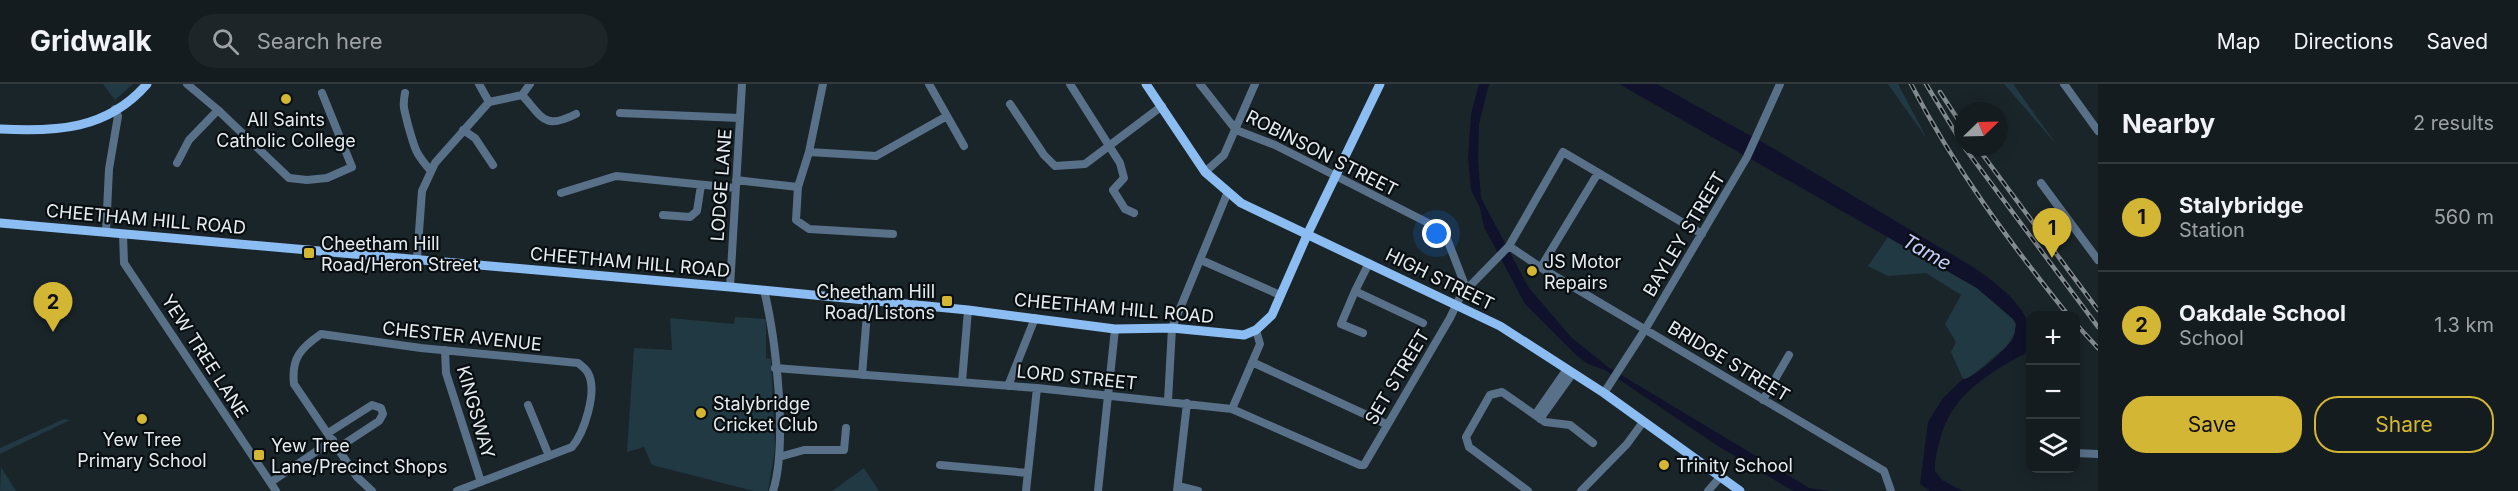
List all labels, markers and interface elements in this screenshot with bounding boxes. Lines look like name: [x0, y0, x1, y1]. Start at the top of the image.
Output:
search box: [188, 14, 608, 68]
text: Gridwalk: [30, 24, 152, 58]
icon: search: [209, 25, 242, 58]
text: Search here: [257, 28, 382, 54]
text: Map: [2217, 29, 2260, 54]
text: Directions: [2293, 29, 2394, 54]
text: Saved: [2427, 29, 2488, 54]
marker: All Saints Catholic College: [279, 92, 293, 106]
north arrow: [1954, 102, 2008, 156]
street label: ROBINSON STREET: [1243, 106, 1401, 200]
text: Nearby: [2122, 108, 2215, 139]
place label: All Saints Catholic College: [216, 109, 356, 151]
text: 2 results: [2413, 111, 2494, 135]
street label: LODGE LANE: [707, 128, 735, 242]
street label: BAYLEY STREET: [1639, 168, 1729, 300]
text: Stalybridge: [2179, 192, 2304, 218]
street label: CHEETHAM HILL ROAD: [45, 200, 247, 238]
text: 1: [2137, 205, 2146, 229]
text: 560 m: [2434, 205, 2494, 229]
pin: 1: [2032, 208, 2072, 258]
text: Station: [2179, 218, 2245, 242]
your location: [1422, 219, 1451, 248]
water label: Tame: [1898, 228, 1956, 276]
place label: Cheetham Hill Road/Heron Street: [321, 233, 479, 275]
street label: CHEETHAM HILL ROAD: [529, 243, 731, 281]
street label: HIGH STREET: [1382, 244, 1498, 314]
marker: Cheetham Hill Road/Heron Street: [302, 246, 316, 260]
place label: JS Motor Repairs: [1544, 251, 1621, 293]
marker: JS Motor Repairs: [1525, 264, 1539, 278]
place label: Cheetham Hill Road/Listons: [816, 281, 935, 323]
pin: 2: [34, 282, 72, 332]
street label: CHEETHAM HILL ROAD: [1013, 289, 1215, 327]
street label: YEW TREE LANE: [157, 290, 253, 422]
marker: Cheetham Hill Road/Listons: [940, 294, 954, 308]
text: Oakdale School: [2179, 300, 2346, 326]
map controls: [2026, 311, 2080, 473]
button: +: [2026, 311, 2080, 365]
text: 2: [2135, 313, 2148, 337]
text: 1.3 km: [2434, 313, 2494, 337]
street label: BRIDGE STREET: [1664, 316, 1794, 406]
street label: CHESTER AVENUE: [381, 317, 543, 355]
street label: SET STREET: [1360, 326, 1434, 428]
text: School: [2179, 326, 2244, 350]
street label: LORD STREET: [1016, 360, 1138, 394]
street label: KINGSWAY: [453, 363, 499, 461]
button: −: [2026, 365, 2080, 419]
place label: Stalybridge Cricket Club: [713, 393, 818, 435]
button: Save: [2122, 396, 2302, 453]
button: Share: [2314, 396, 2494, 453]
marker: Stalybridge Cricket Club: [694, 406, 708, 420]
marker: Yew Tree Primary School: [135, 412, 149, 426]
button: layers: [2026, 419, 2080, 473]
place label: Yew Tree Primary School: [77, 429, 207, 471]
place label: Yew Tree Lane/Precinct Shops: [271, 435, 447, 477]
marker: Yew Tree Lane/Precinct Shops: [252, 448, 266, 462]
place label: Trinity School: [1676, 455, 1793, 476]
marker: Trinity School: [1657, 458, 1671, 472]

